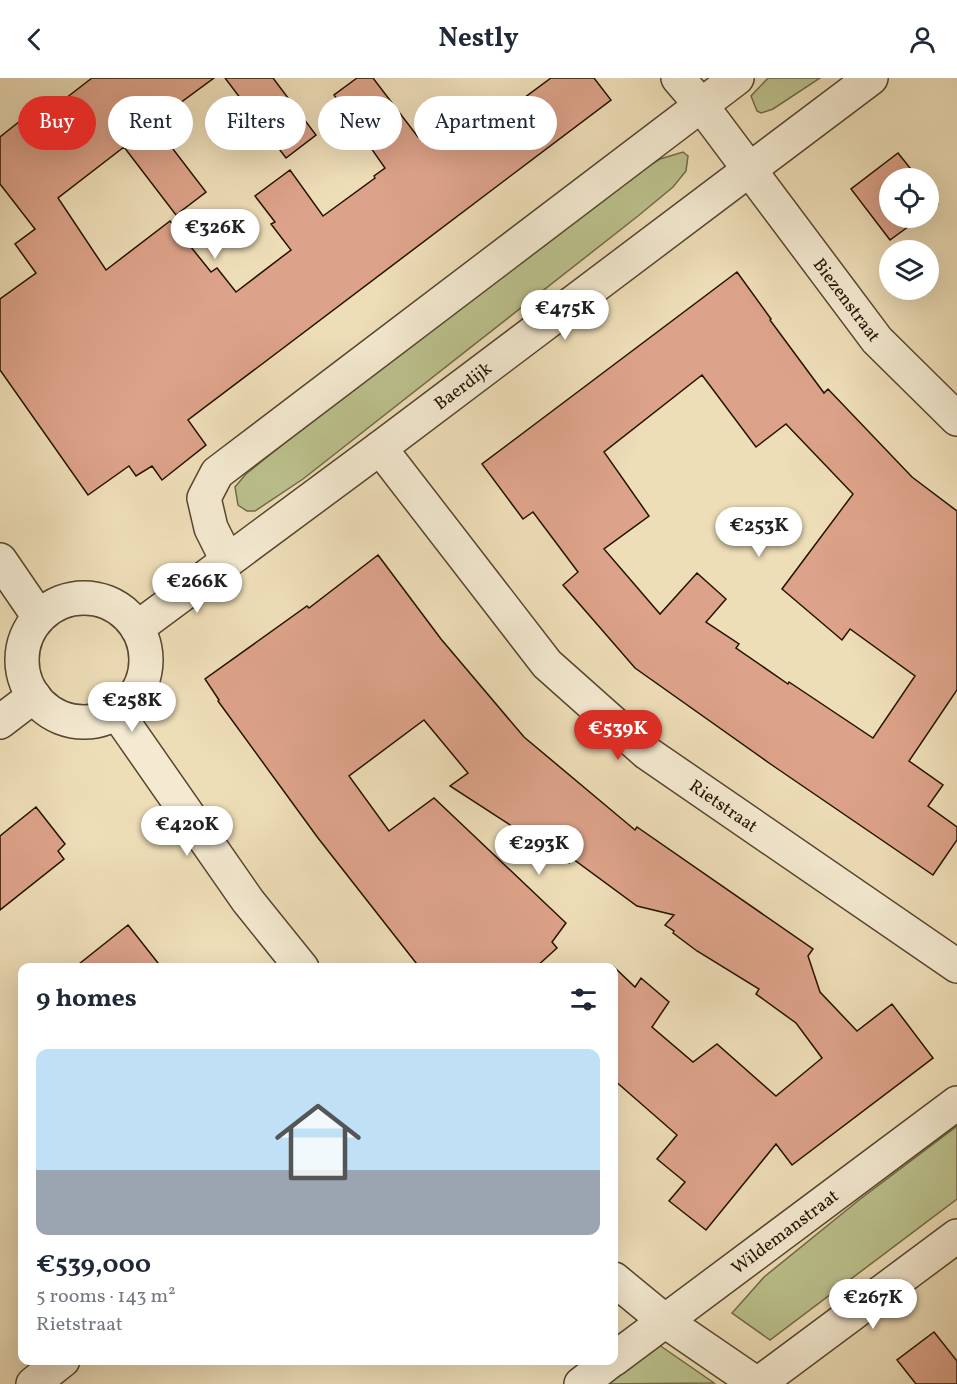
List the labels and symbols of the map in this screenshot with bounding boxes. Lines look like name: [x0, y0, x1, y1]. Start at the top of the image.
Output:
pin: €326K: [173, 209, 257, 260]
street label: Biezenstraat: [806, 254, 885, 348]
pin: €475K: [523, 290, 607, 341]
street label: Baerdijk: [430, 357, 498, 417]
pin: €253K: [717, 507, 801, 558]
pin: €266K: [155, 563, 239, 614]
pin: €258K: [90, 682, 174, 733]
pin: €539K: [576, 710, 660, 761]
street label: Rietstraat: [684, 775, 762, 839]
pin: €420K: [145, 806, 229, 857]
pin: €293K: [497, 825, 581, 876]
street label: Wildemanstraat: [727, 1184, 844, 1281]
pin: €267K: [831, 1279, 915, 1330]

